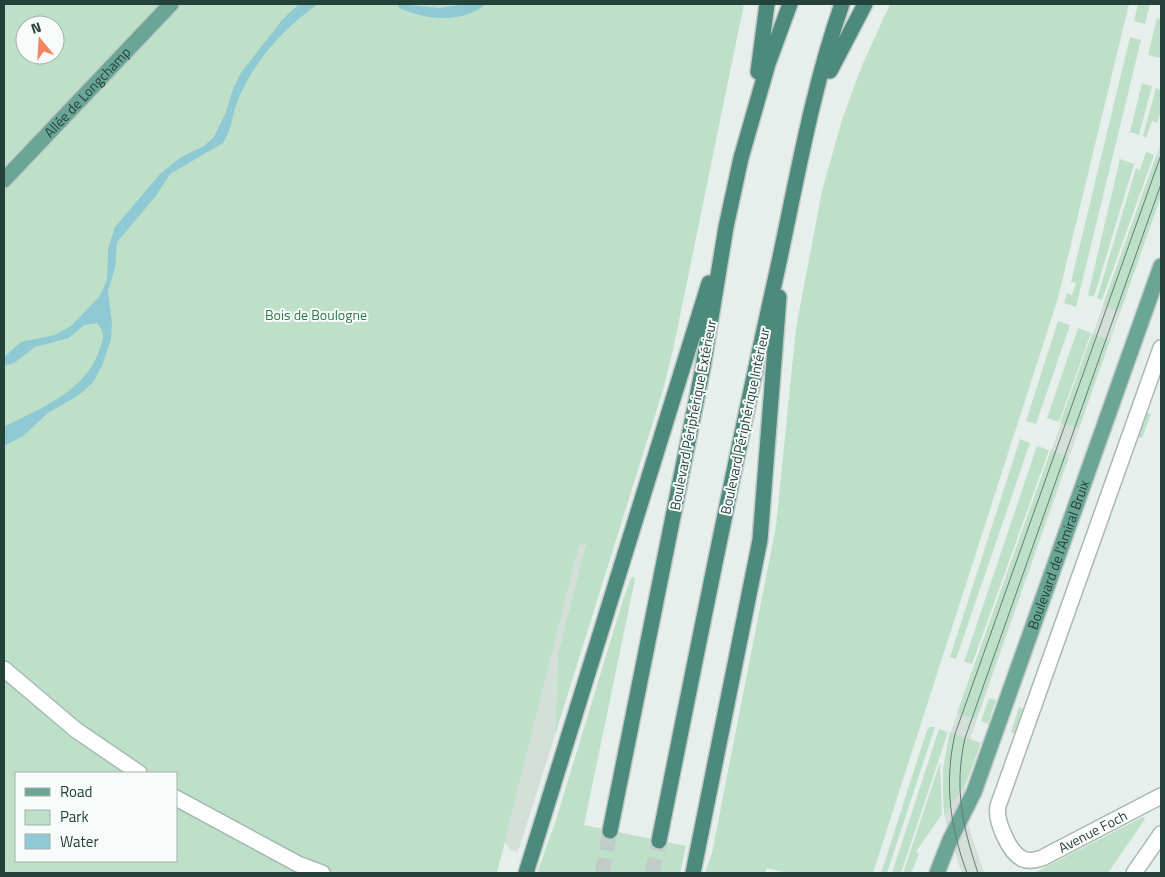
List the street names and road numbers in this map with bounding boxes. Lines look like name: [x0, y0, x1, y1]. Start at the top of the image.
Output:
street label: Allée de Longchamp: [39, 42, 135, 142]
street label: Boulevard Périphérique Extérieur: [664, 318, 721, 512]
street label: Boulevard Périphérique Intérieur: [714, 325, 775, 516]
street label: Boulevard de l'Amiral Bruix: [1022, 476, 1094, 632]
street label: Avenue Foch: [1054, 804, 1131, 858]

